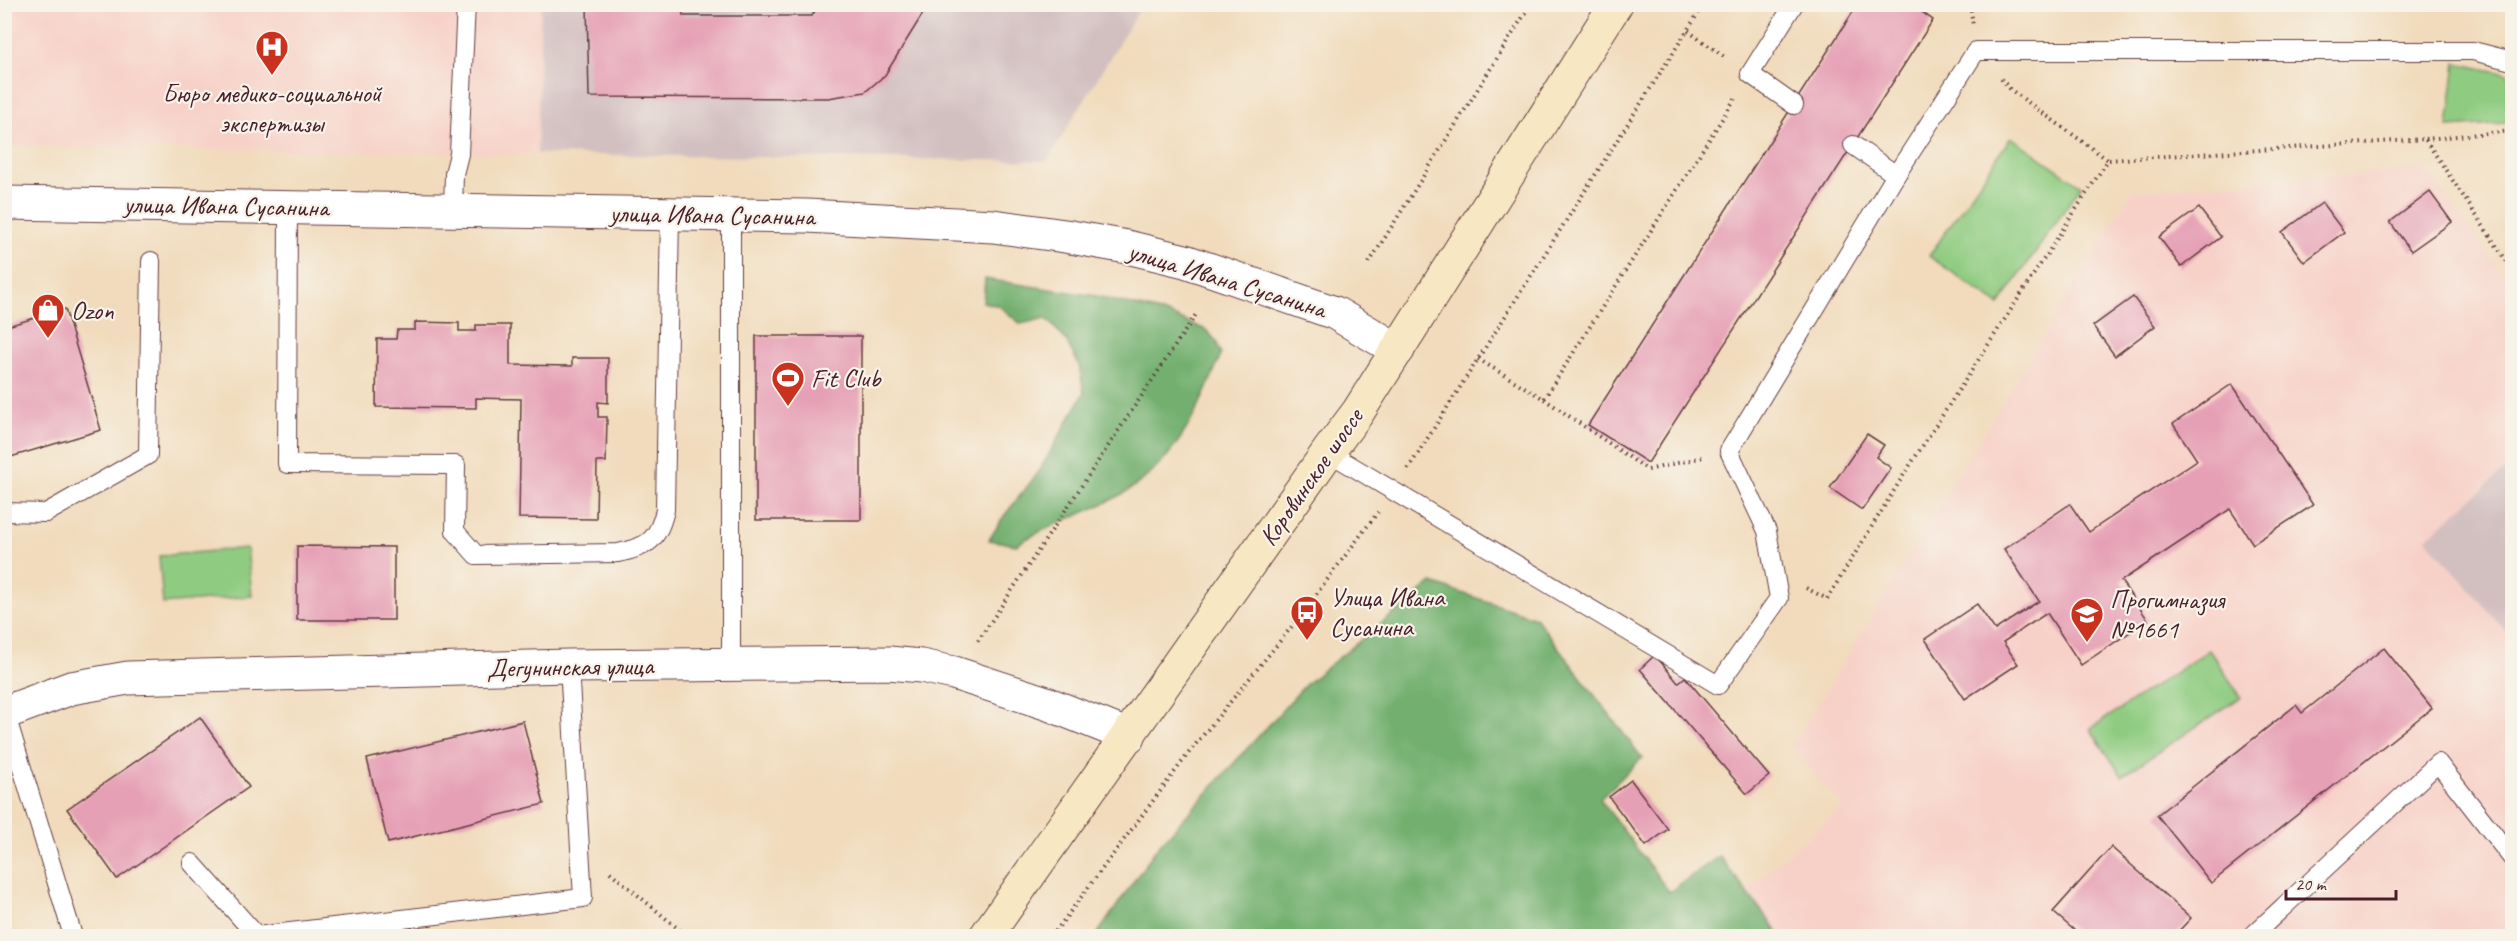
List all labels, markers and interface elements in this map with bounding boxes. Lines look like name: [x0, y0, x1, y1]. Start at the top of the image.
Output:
hospital icon: Бюро медико-социальной экспертизы: [254, 29, 290, 76]
place label: Бюро медико-социальной экспертизы: [163, 77, 384, 140]
street label: улица Ивана Сусанина: [121, 188, 331, 224]
street label: улица Ивана Сусанина: [607, 197, 817, 233]
street label: улица Ивана Сусанина: [1122, 234, 1332, 326]
shop icon: Ozon: [30, 292, 66, 339]
place label: Ozon: [71, 294, 114, 327]
sports icon: Fit Club: [770, 360, 806, 407]
place label: Fit Club: [811, 362, 882, 395]
street label: Коровинское шоссе: [1252, 400, 1372, 552]
place label: Улица Ивана Сусанина: [1330, 581, 1446, 644]
place label: Прогимназия №1661: [2110, 583, 2226, 646]
bus stop icon: Улица Ивана Сусанина: [1289, 594, 1325, 641]
school or university icon: Прогимназия №1661: [2069, 596, 2105, 643]
street label: Дегунинская улица: [487, 649, 655, 685]
scale bar: [2286, 863, 2396, 901]
text: 20 m: [2295, 873, 2328, 895]

